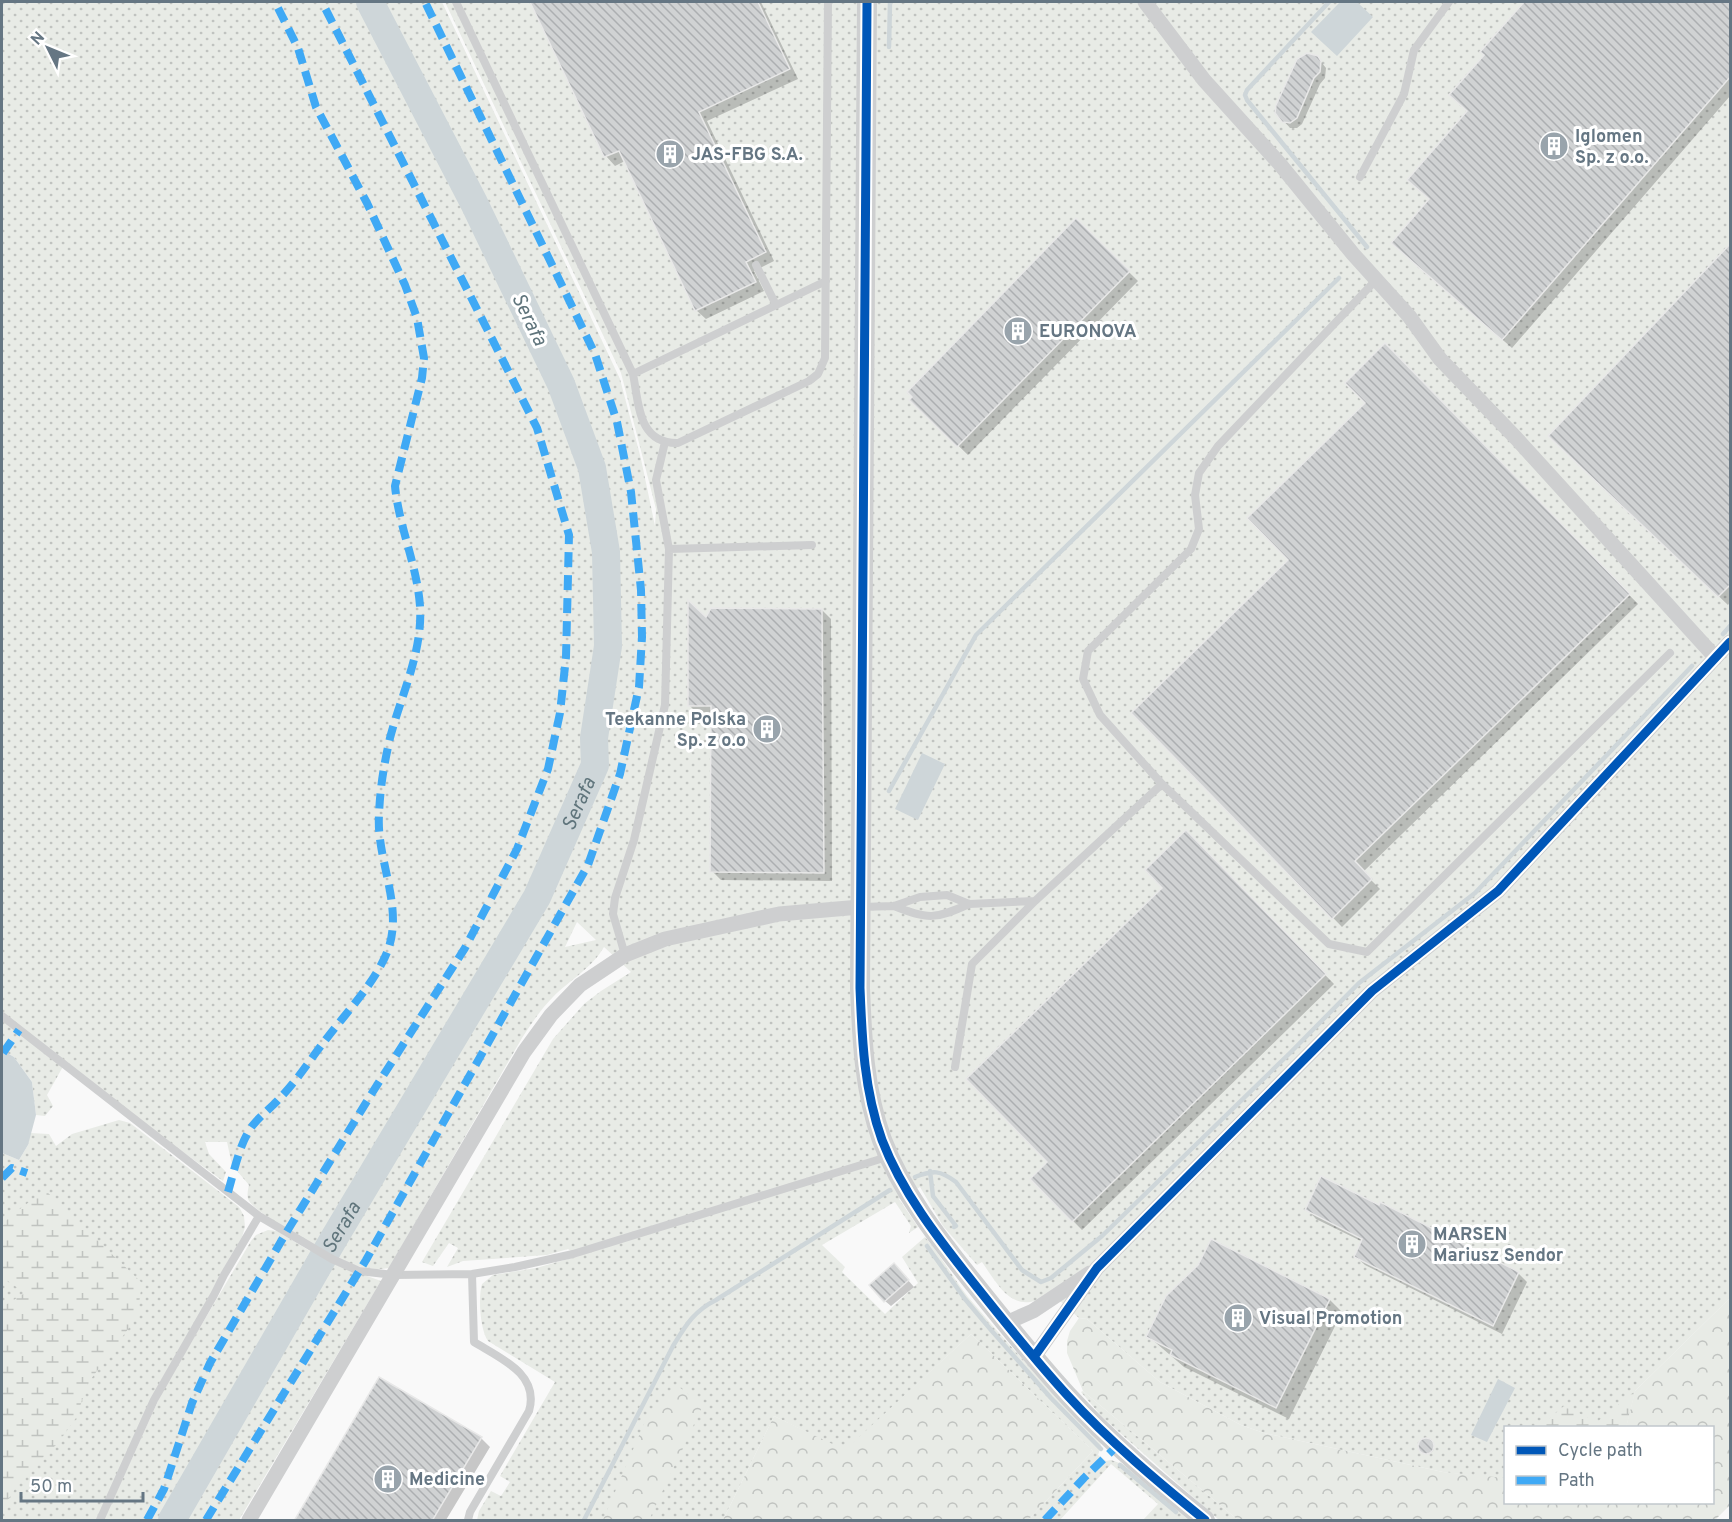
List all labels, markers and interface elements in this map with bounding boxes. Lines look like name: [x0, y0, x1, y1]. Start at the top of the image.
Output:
north arrow: [18, 18, 78, 78]
text: N: [27, 28, 50, 50]
place label: Iglomen Sp. z o.o.: [1575, 126, 1649, 170]
building icon: Iglomen Sp. z o.o.: [1538, 130, 1570, 162]
building icon: JAS-FBG S.A.: [654, 138, 686, 170]
place label: JAS-FBG S.A.: [691, 144, 803, 167]
water label: Serafa: [504, 289, 552, 351]
building icon: EURONOVA: [1002, 315, 1034, 347]
place label: EURONOVA: [1039, 321, 1137, 344]
place label: Teekanne Polska Sp. z o.o: [605, 709, 746, 753]
building icon: Teekanne Polska Sp. z o.o: [751, 713, 783, 745]
water label: Serafa: [557, 773, 603, 835]
water label: Serafa: [317, 1197, 368, 1259]
place label: MARSEN Mariusz Sendor: [1433, 1224, 1564, 1268]
building icon: MARSEN Mariusz Sendor: [1396, 1228, 1428, 1260]
building icon: Visual Promotion: [1222, 1302, 1254, 1334]
place label: Visual Promotion: [1259, 1308, 1402, 1331]
legend: [1504, 1426, 1714, 1504]
text: Cycle path: [1558, 1440, 1643, 1463]
building icon: Medicine: [372, 1463, 404, 1495]
scale bar: [21, 1465, 142, 1503]
place label: Medicine: [409, 1469, 485, 1492]
text: Path: [1558, 1470, 1595, 1493]
text: 50 m: [30, 1476, 72, 1499]

